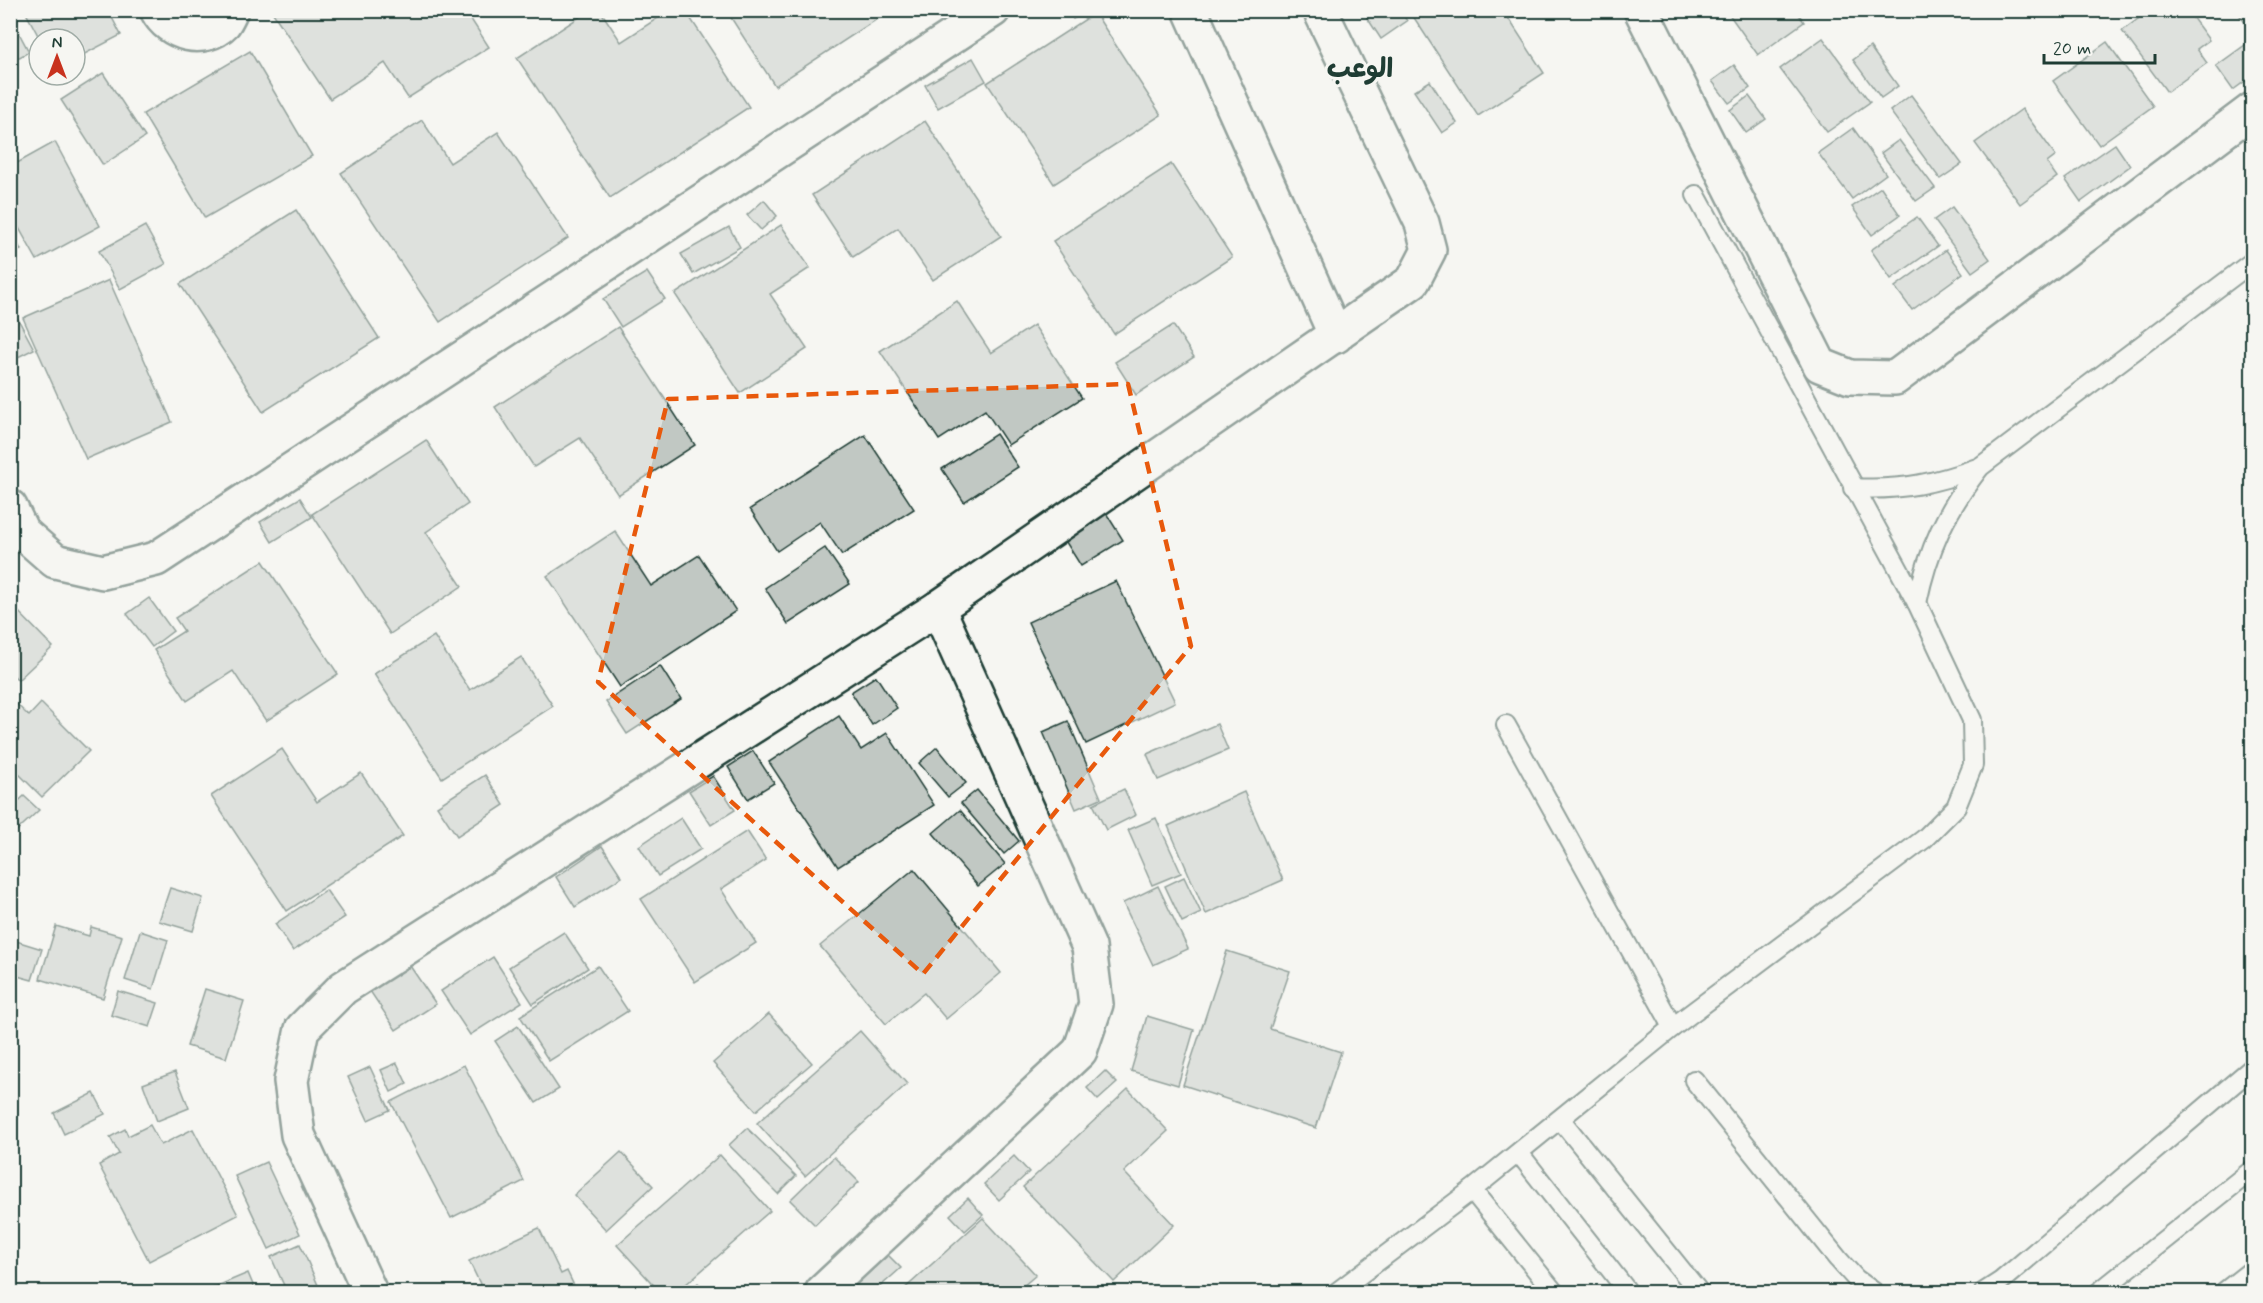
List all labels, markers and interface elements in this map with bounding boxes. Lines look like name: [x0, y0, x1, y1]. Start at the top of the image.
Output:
north arrow: [27, 27, 87, 87]
scale bar: [2044, 27, 2155, 65]
text: N: [52, 33, 62, 54]
text: 20 m: [2053, 37, 2091, 61]
district label: الوعب: [1327, 52, 1393, 87]

